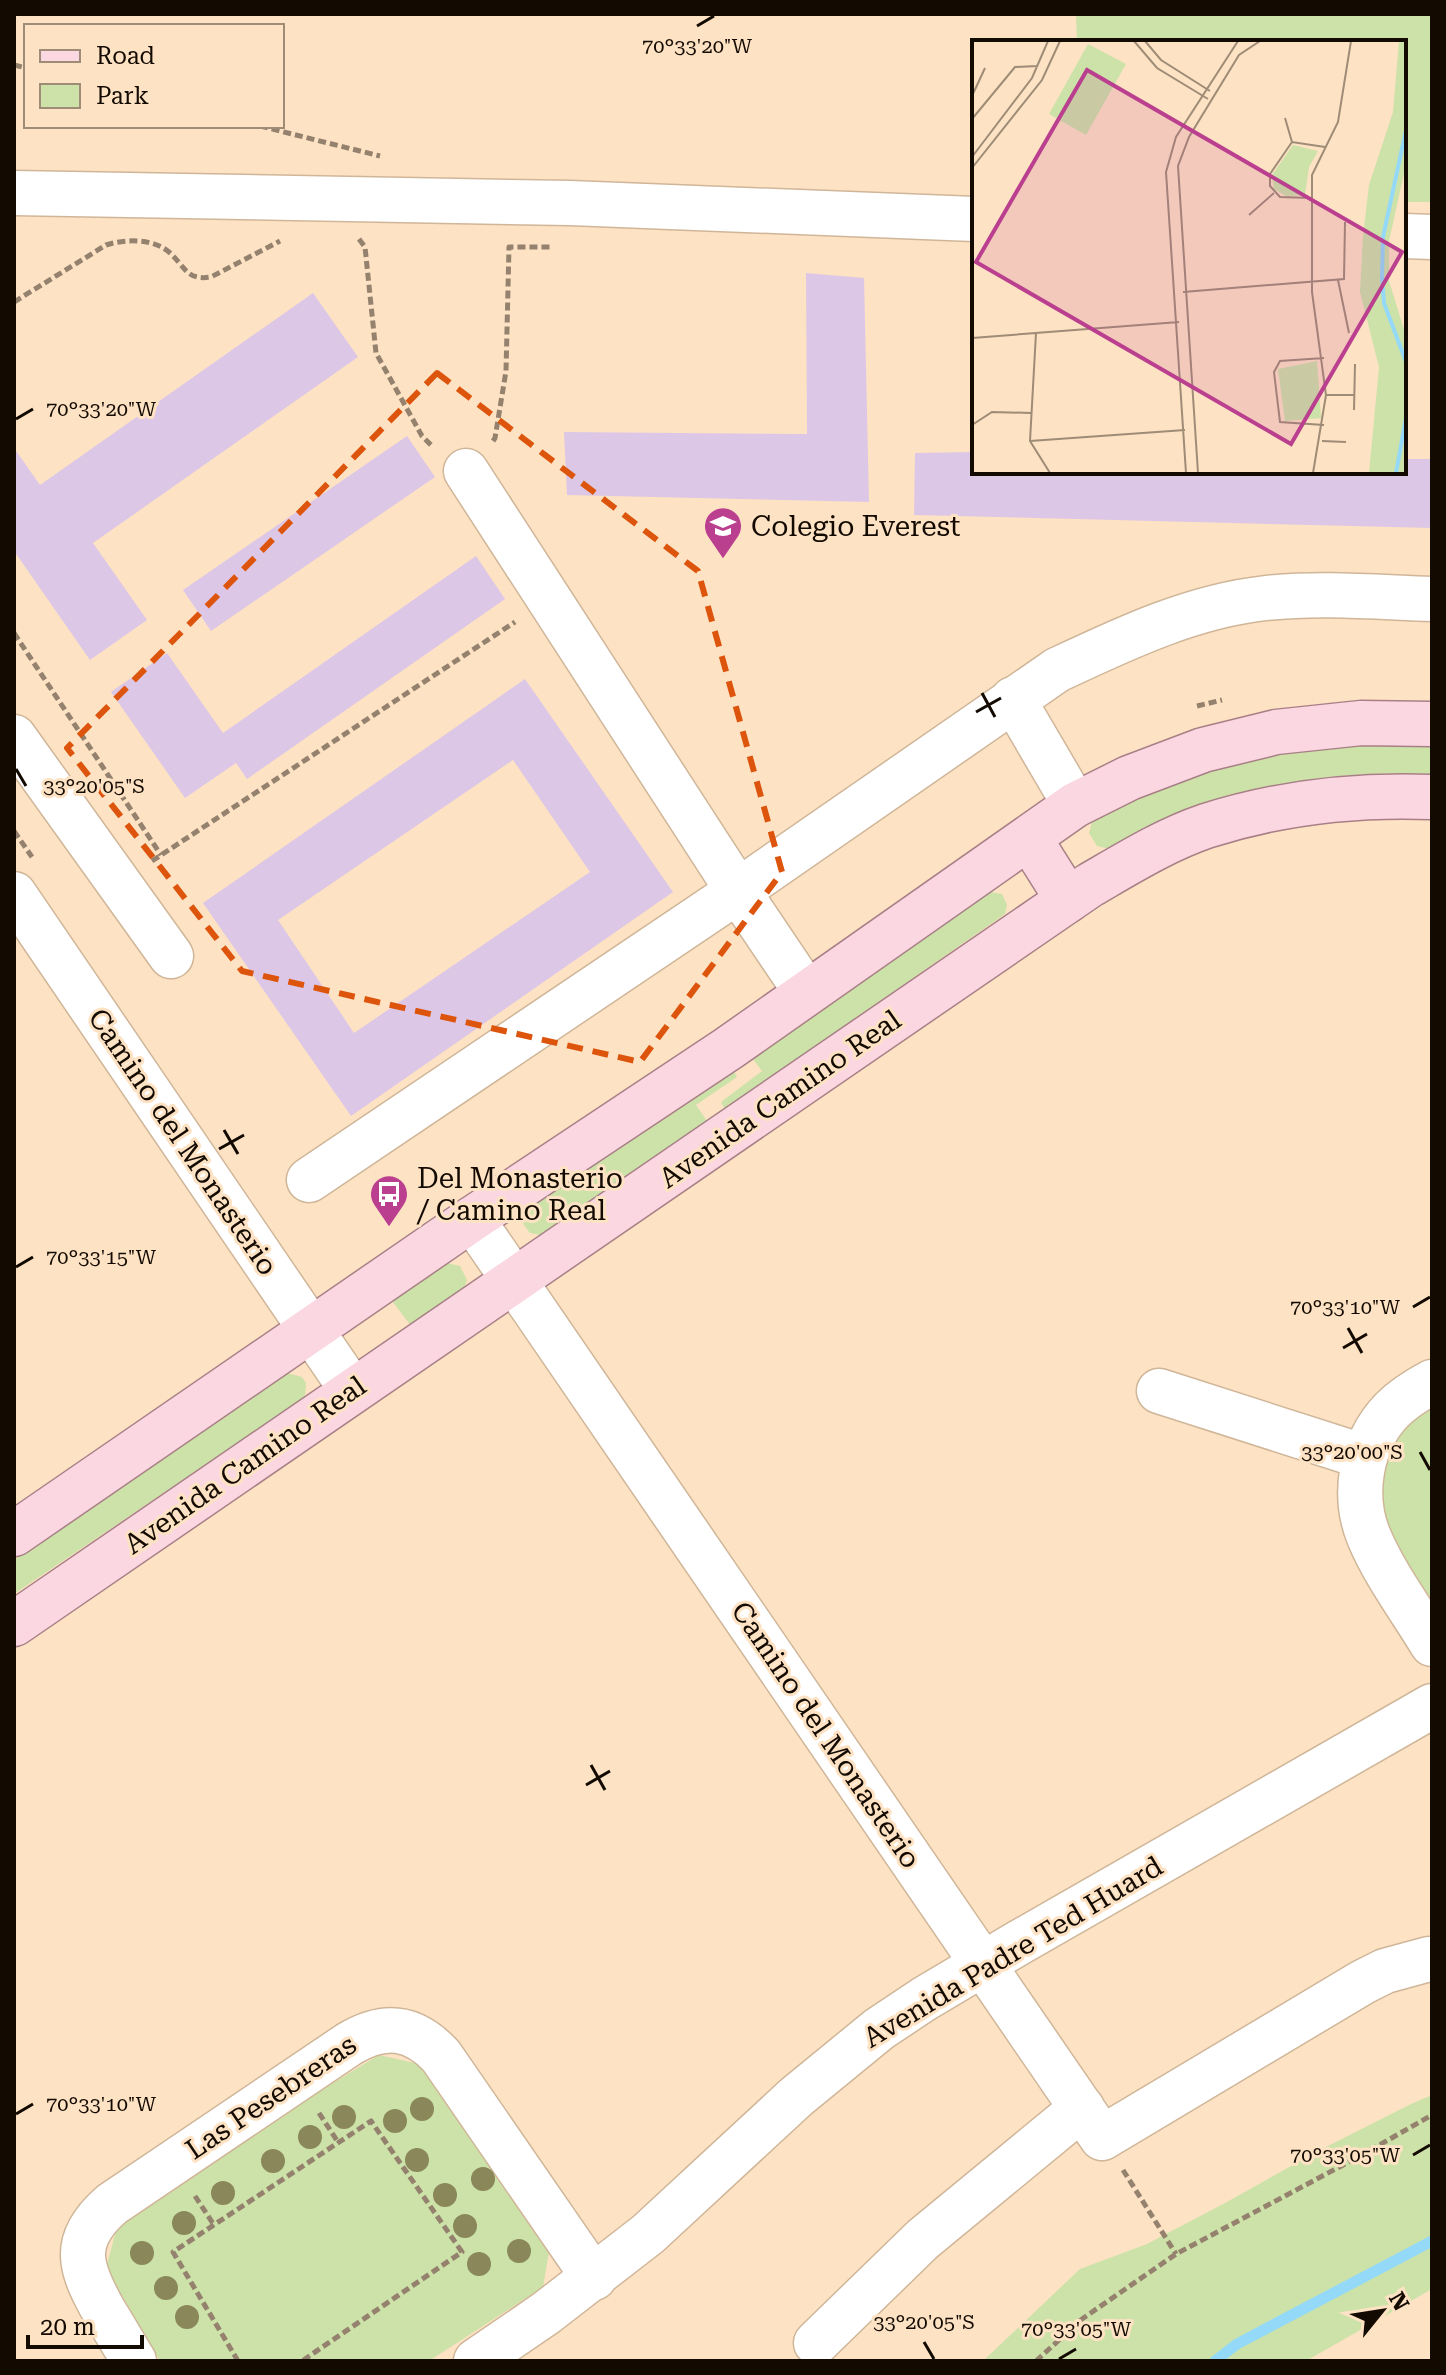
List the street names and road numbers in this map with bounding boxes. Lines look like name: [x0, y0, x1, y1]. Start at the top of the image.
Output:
street label: Camino del Monasterio: [81, 1003, 285, 1281]
street label: Avenida Camino Real: [653, 1003, 907, 1195]
street label: Avenida Camino Real: [118, 1369, 372, 1561]
street label: Camino del Monasterio: [724, 1596, 928, 1874]
street label: Avenida Padre Ted Huard: [857, 1849, 1169, 2055]
street label: Las Pesebreras: [179, 2028, 363, 2166]

